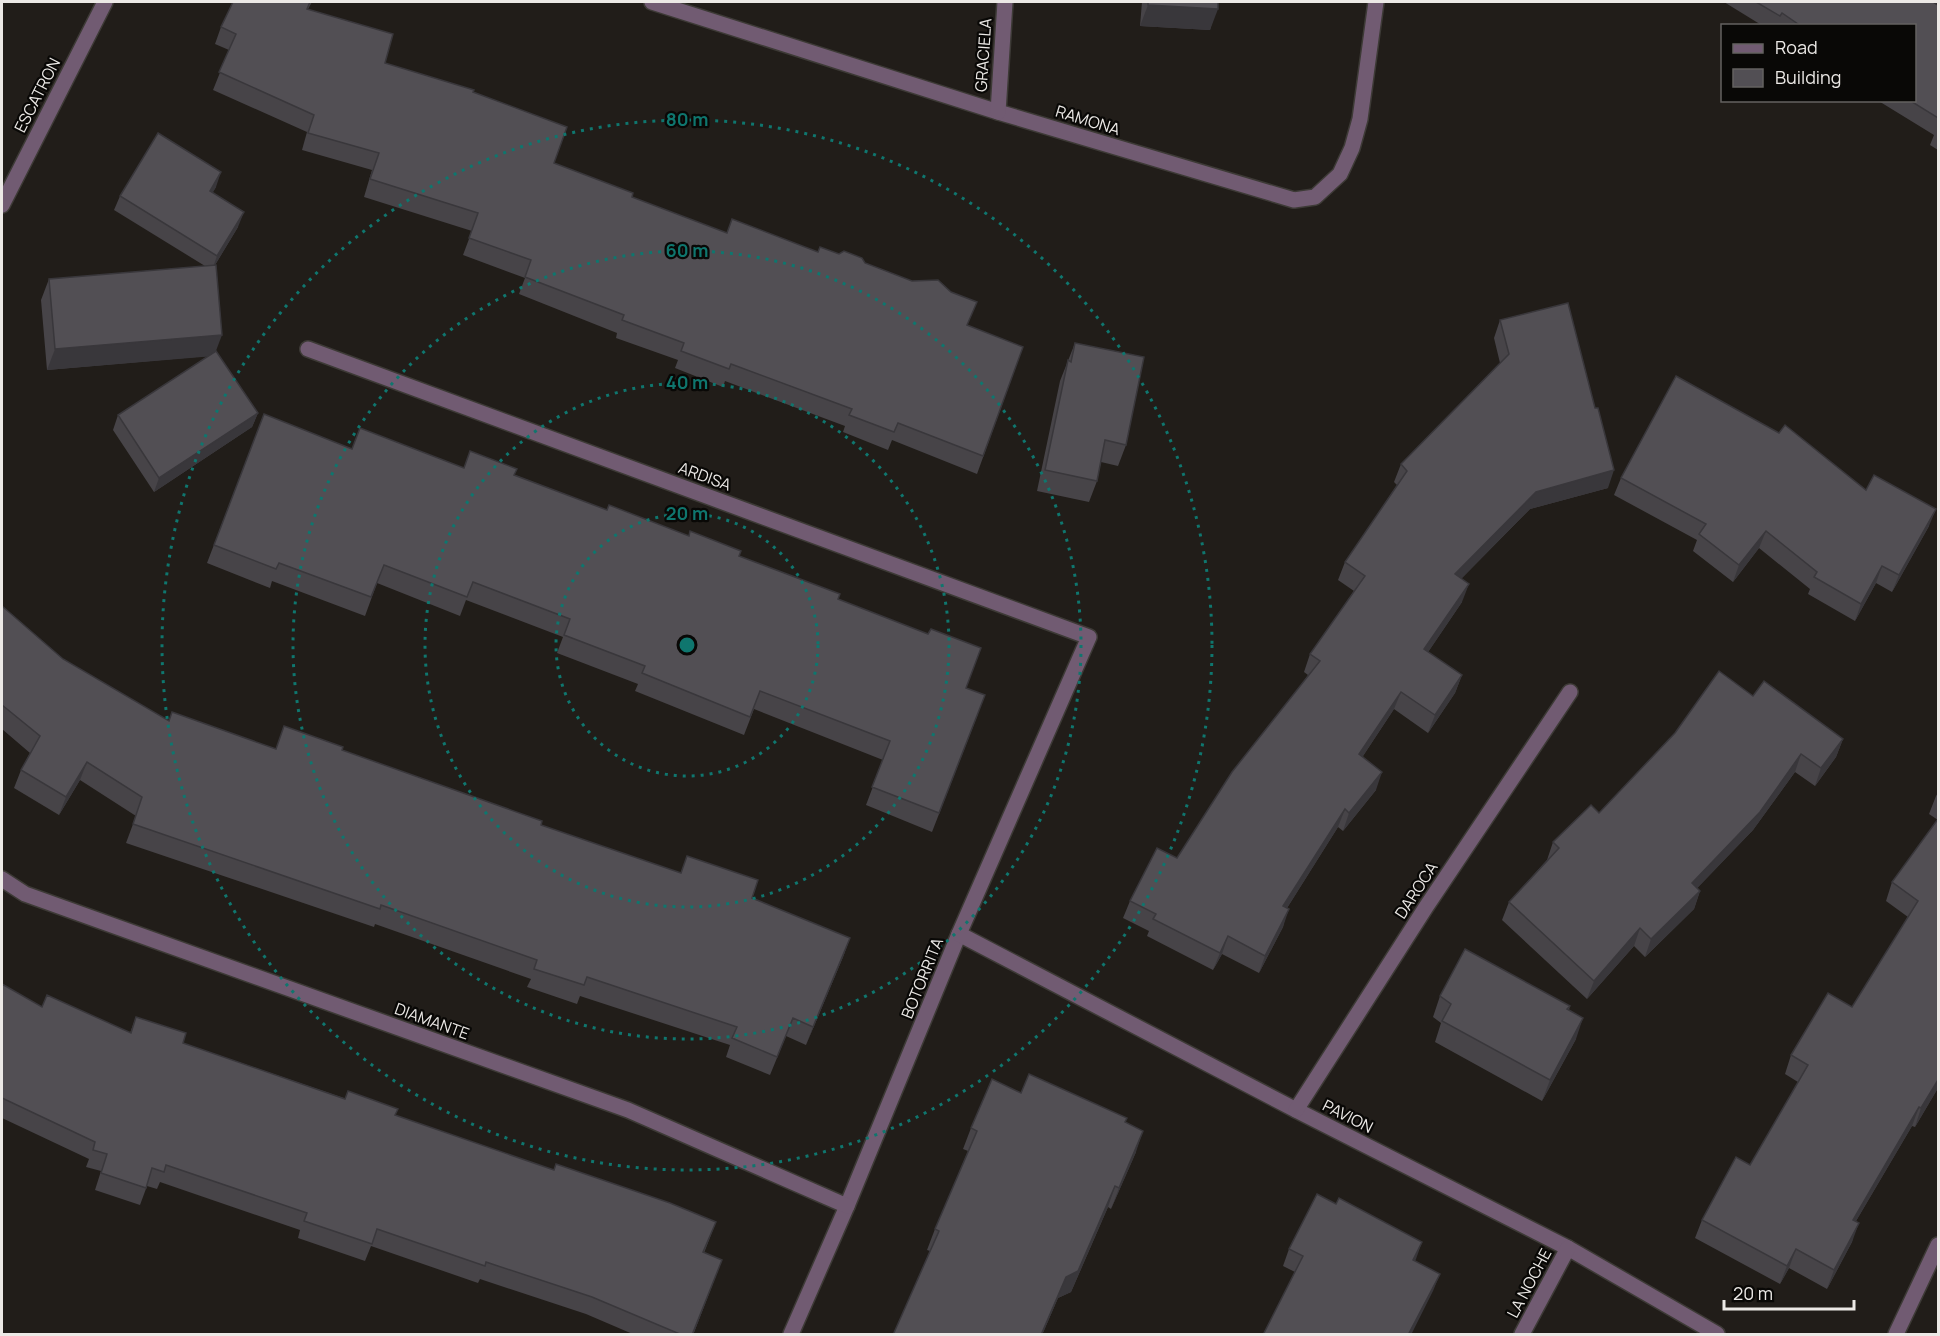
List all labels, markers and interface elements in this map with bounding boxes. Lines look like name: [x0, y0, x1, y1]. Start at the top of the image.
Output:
street label: GRACIELA: [969, 17, 997, 93]
legend: [1721, 24, 1916, 102]
text: Road: [1775, 35, 1818, 59]
street label: ESCATRON: [9, 54, 65, 136]
text: Building: [1775, 65, 1841, 89]
street label: RAMONA: [1053, 100, 1123, 140]
text: 80 m: [666, 107, 708, 131]
text: 60 m: [666, 238, 708, 262]
text: 40 m: [666, 370, 708, 394]
street label: ARDISA: [676, 456, 734, 496]
text: 20 m: [666, 501, 708, 525]
centre of rings: [677, 635, 697, 655]
street label: DAROCA: [1389, 857, 1443, 923]
street label: BOTORRITA: [896, 934, 948, 1022]
street label: DIAMANTE: [392, 997, 472, 1045]
street label: PAVION: [1319, 1094, 1377, 1138]
street label: LA NOCHE: [1502, 1244, 1556, 1322]
scale bar: [1724, 1273, 1854, 1311]
text: 20 m: [1733, 1281, 1773, 1305]

